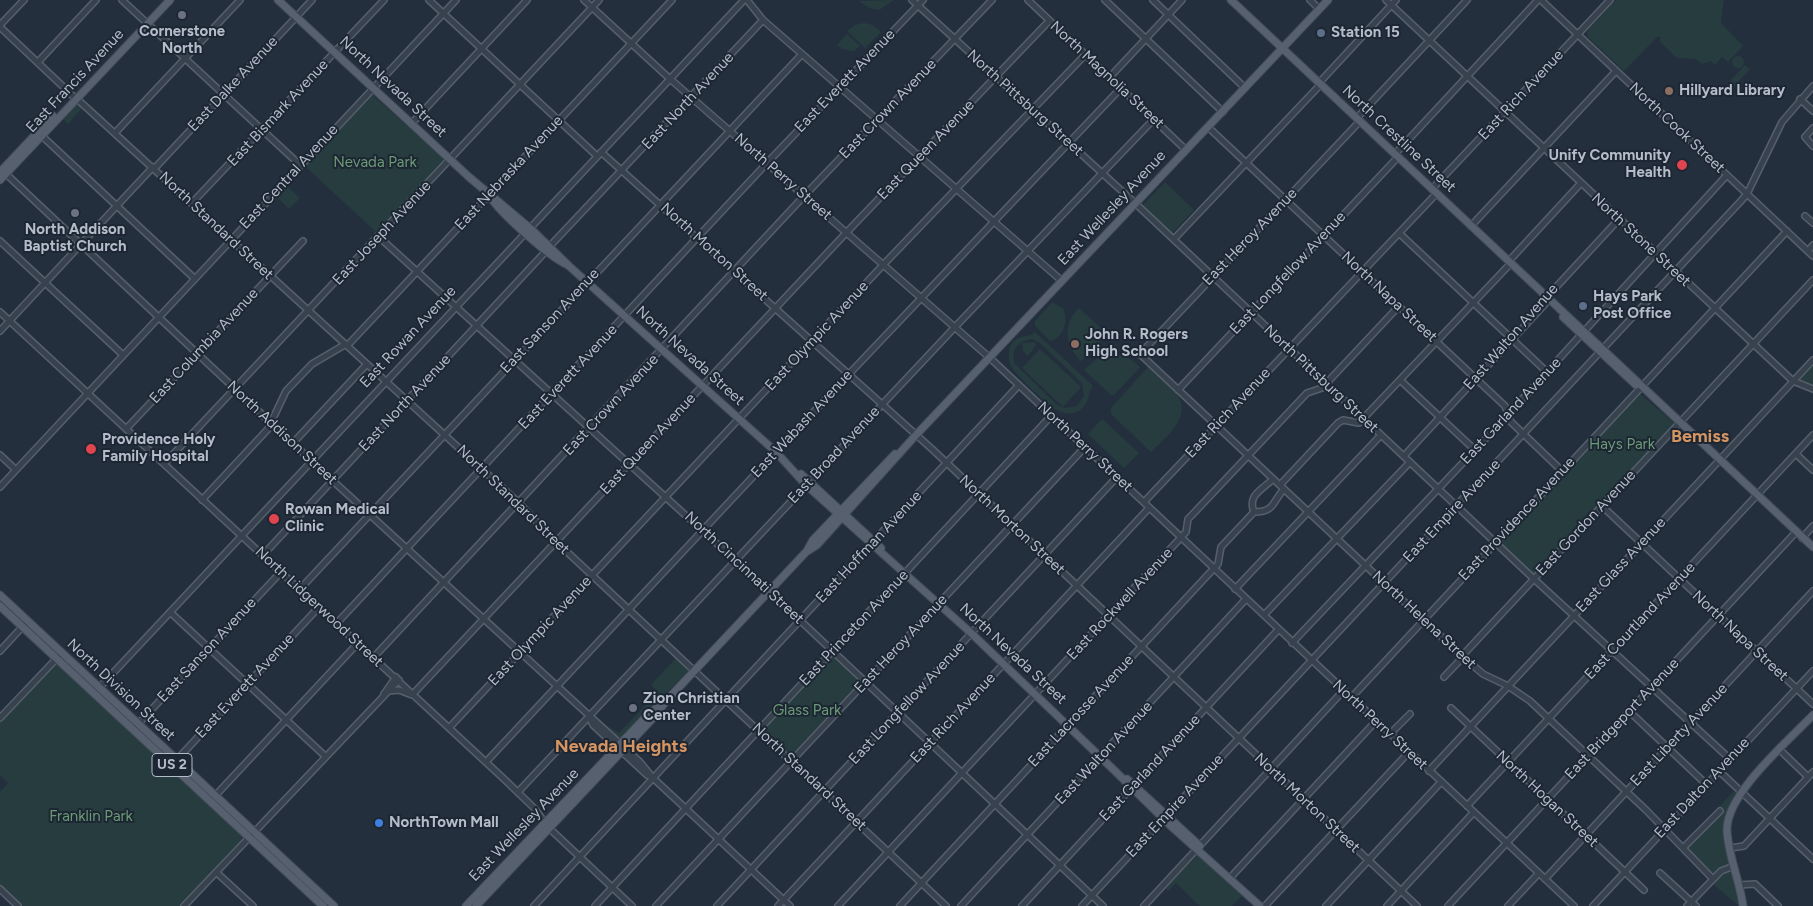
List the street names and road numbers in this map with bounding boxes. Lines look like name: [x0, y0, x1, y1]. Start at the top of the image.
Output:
street label: North Magnolia Street: [1046, 17, 1168, 133]
street label: East Francis Avenue: [22, 25, 128, 137]
street label: East Everett Avenue: [791, 26, 899, 136]
street label: East Dalke Avenue: [184, 33, 282, 135]
street label: North Nevada Street: [336, 33, 450, 141]
street label: North Pittsburg Street: [963, 46, 1087, 160]
street label: East Rich Avenue: [1475, 46, 1567, 144]
street label: East North Avenue: [638, 49, 738, 153]
street label: East Crown Avenue: [836, 55, 940, 163]
street label: East Bismark Avenue: [224, 56, 332, 170]
street label: North Cook Street: [1625, 79, 1729, 177]
street label: North Crestline Street: [1338, 82, 1460, 196]
street label: East Queen Avenue: [874, 96, 978, 204]
street label: East Nebraska Avenue: [451, 112, 567, 234]
street label: East Central Avenue: [236, 121, 342, 233]
street label: North Perry Street: [730, 130, 836, 224]
street label: East Wellesley Avenue: [1054, 147, 1170, 269]
street label: North Standard Street: [155, 168, 277, 284]
street label: East Joseph Avenue: [329, 177, 435, 289]
street label: East Heroy Avenue: [1199, 185, 1301, 289]
street label: North Stone Street: [1588, 189, 1694, 291]
street label: North Morton Street: [657, 199, 771, 305]
street label: East Longfellow Avenue: [1226, 208, 1350, 338]
street label: North Napa Street: [1337, 248, 1441, 346]
street label: East Sanson Avenue: [497, 265, 603, 377]
street label: East Olympic Avenue: [762, 277, 872, 395]
street label: East Walton Avenue: [1460, 280, 1562, 394]
street label: East Rowan Avenue: [356, 282, 460, 392]
street label: East Columbia Avenue: [146, 285, 262, 407]
street label: North Nevada Street: [632, 302, 748, 410]
street label: East Everett Avenue: [515, 321, 621, 433]
street label: North Pittsburg Street: [1260, 321, 1382, 437]
street label: East North Avenue: [355, 351, 455, 455]
street label: East Crown Avenue: [559, 351, 663, 459]
street label: East Garland Avenue: [1457, 354, 1565, 468]
street label: East Rich Avenue: [1182, 364, 1274, 462]
street label: East Wabash Avenue: [747, 366, 857, 482]
street label: North Addison Street: [223, 377, 341, 489]
street label: East Queen Avenue: [596, 390, 700, 498]
street label: North Perry Street: [1034, 398, 1136, 496]
street label: East Broad Avenue: [784, 403, 884, 507]
street label: North Standard Street: [453, 441, 573, 559]
street label: East Providence Avenue: [1455, 453, 1579, 585]
street label: East Empire Avenue: [1400, 456, 1504, 566]
street label: East Gordon Avenue: [1532, 466, 1640, 580]
street label: North Morton Street: [955, 471, 1069, 579]
street label: East Hoffman Avenue: [812, 487, 926, 607]
street label: North Cincinnati Street: [681, 508, 807, 628]
street label: East Glass Avenue: [1572, 514, 1670, 616]
street label: North Lidgerwood Street: [251, 543, 387, 671]
street label: East Rockwell Avenue: [1063, 544, 1177, 664]
street label: East Courtland Avenue: [1581, 559, 1699, 683]
street label: East Princeton Avenue: [796, 566, 912, 690]
street label: North Helena Street: [1368, 567, 1480, 673]
street label: East Olympic Avenue: [485, 572, 595, 690]
street label: North Napa Street: [1688, 587, 1792, 685]
street label: East Heroy Avenue: [851, 591, 951, 697]
street label: East Sanson Avenue: [154, 594, 260, 706]
street label: North Nevada Street: [956, 600, 1070, 708]
street label: East Everett Avenue: [192, 630, 298, 742]
street label: North Division Street: [63, 635, 179, 745]
street label: East Longfellow Avenue: [845, 638, 969, 768]
street label: East Lacrosse Avenue: [1024, 651, 1138, 771]
street label: East Bridgeport Avenue: [1561, 655, 1683, 783]
street label: East Rich Avenue: [907, 669, 999, 767]
street label: North Perry Street: [1329, 676, 1431, 774]
street label: East Liberty Avenue: [1627, 680, 1731, 790]
street label: East Walton Avenue: [1051, 698, 1157, 808]
street label: East Garland Avenue: [1096, 711, 1204, 825]
street label: North Standard Street: [748, 719, 870, 835]
street label: East Dalton Avenue: [1651, 734, 1753, 842]
street label: North Hogan Street: [1492, 747, 1602, 851]
street label: North Morton Street: [1250, 749, 1364, 857]
street label: East Empire Avenue: [1123, 751, 1227, 861]
road number: US 2: [152, 754, 192, 776]
street label: East Wellesley Avenue: [465, 765, 583, 885]

